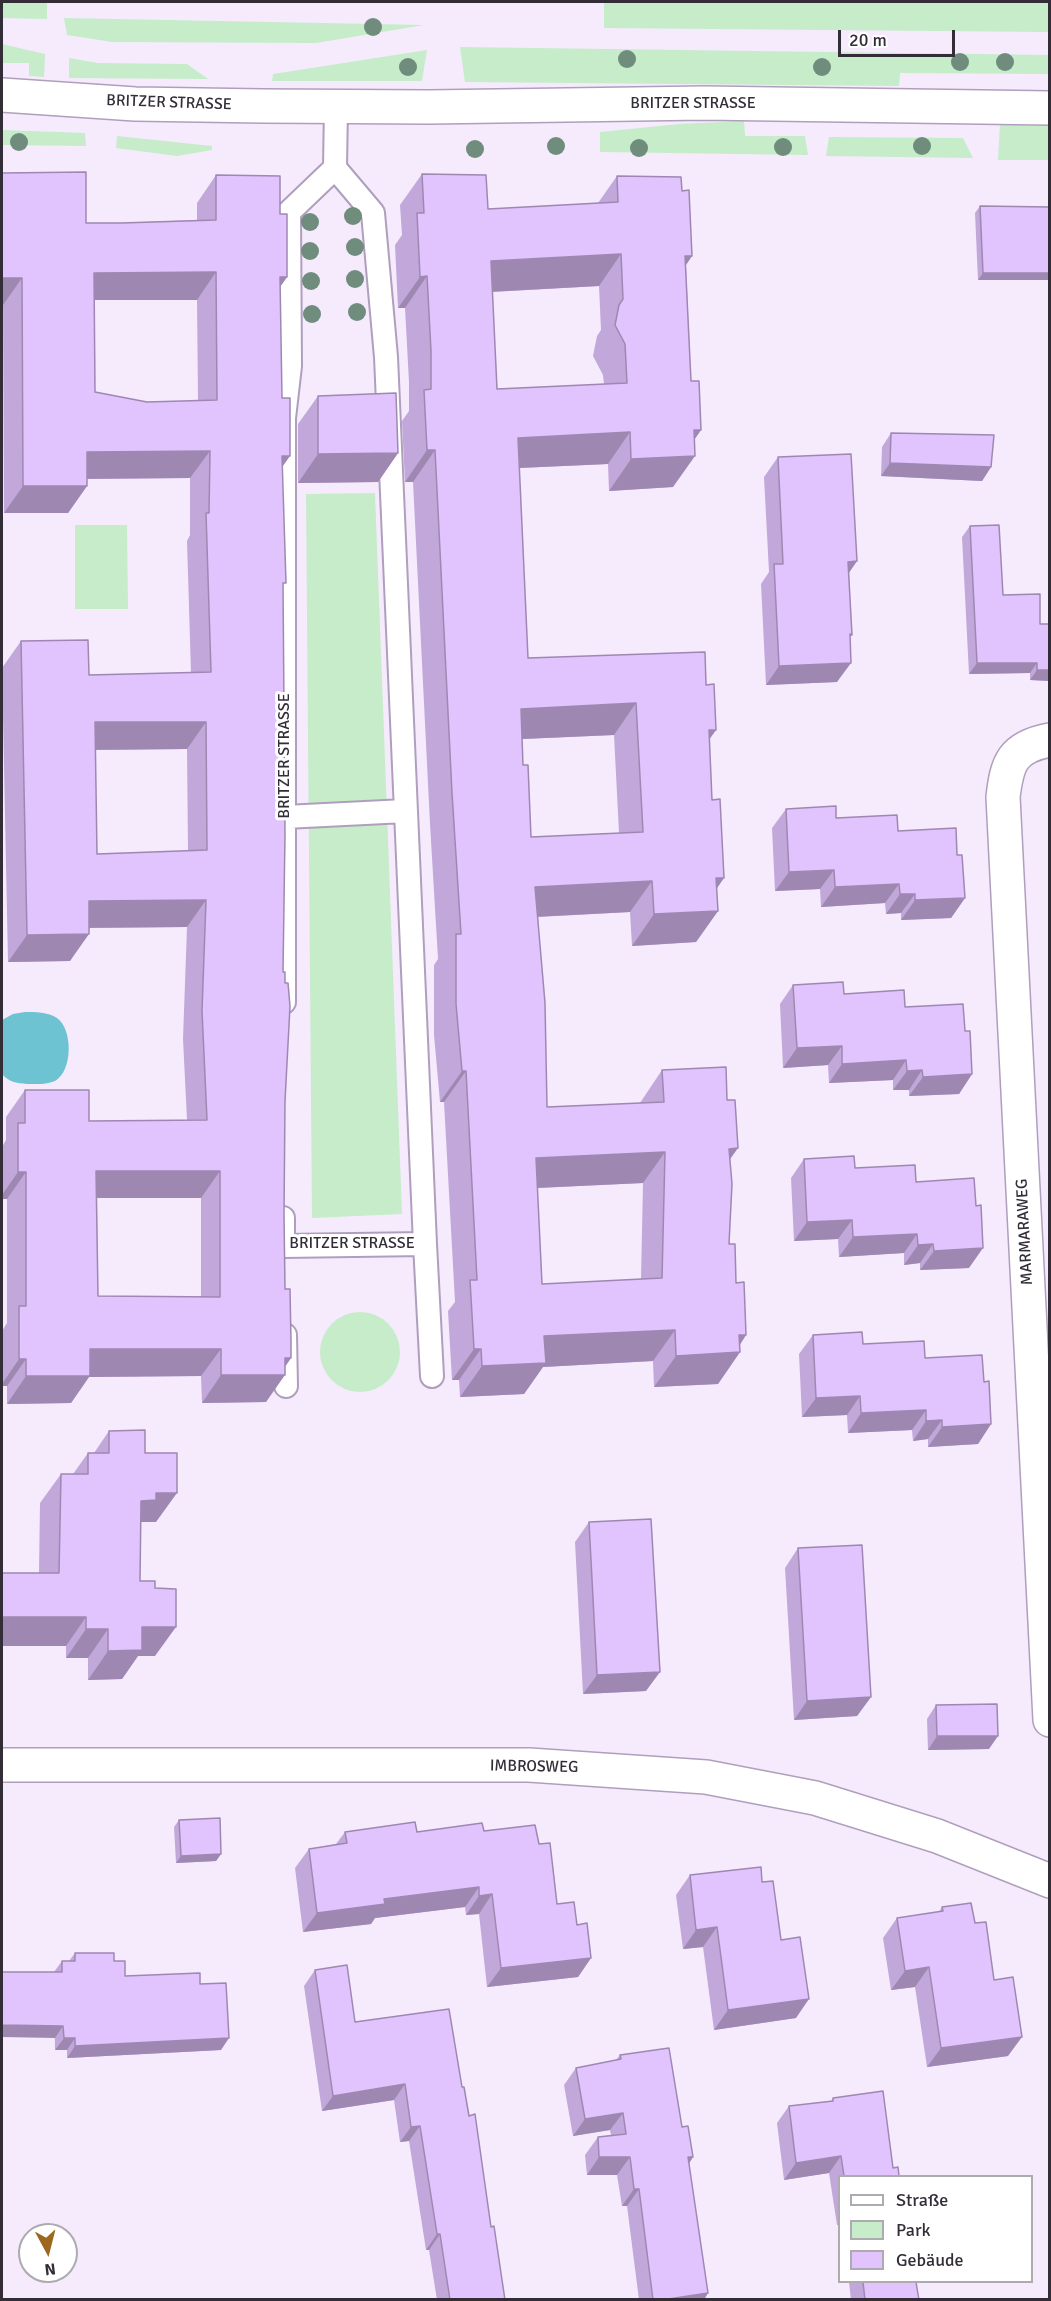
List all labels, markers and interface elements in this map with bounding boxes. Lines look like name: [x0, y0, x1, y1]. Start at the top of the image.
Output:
scale bar: [841, 18, 958, 56]
text: 20 m: [849, 29, 887, 51]
street label: BRITZER STRASSE: [106, 91, 232, 115]
street label: BRITZER STRASSE: [630, 94, 756, 114]
street label: BRITZER STRASSE: [275, 693, 295, 819]
street label: MARMARAWEG: [1013, 1178, 1037, 1286]
street label: BRITZER STRASSE: [289, 1234, 415, 1254]
street label: IMBROSWEG: [490, 1757, 578, 1777]
legend: [838, 2175, 1033, 2283]
text: Straße: [896, 2189, 948, 2211]
text: Park: [896, 2219, 931, 2241]
north arrow: [18, 2223, 78, 2283]
text: Gebäude: [896, 2249, 964, 2271]
text: N: [43, 2258, 57, 2279]

